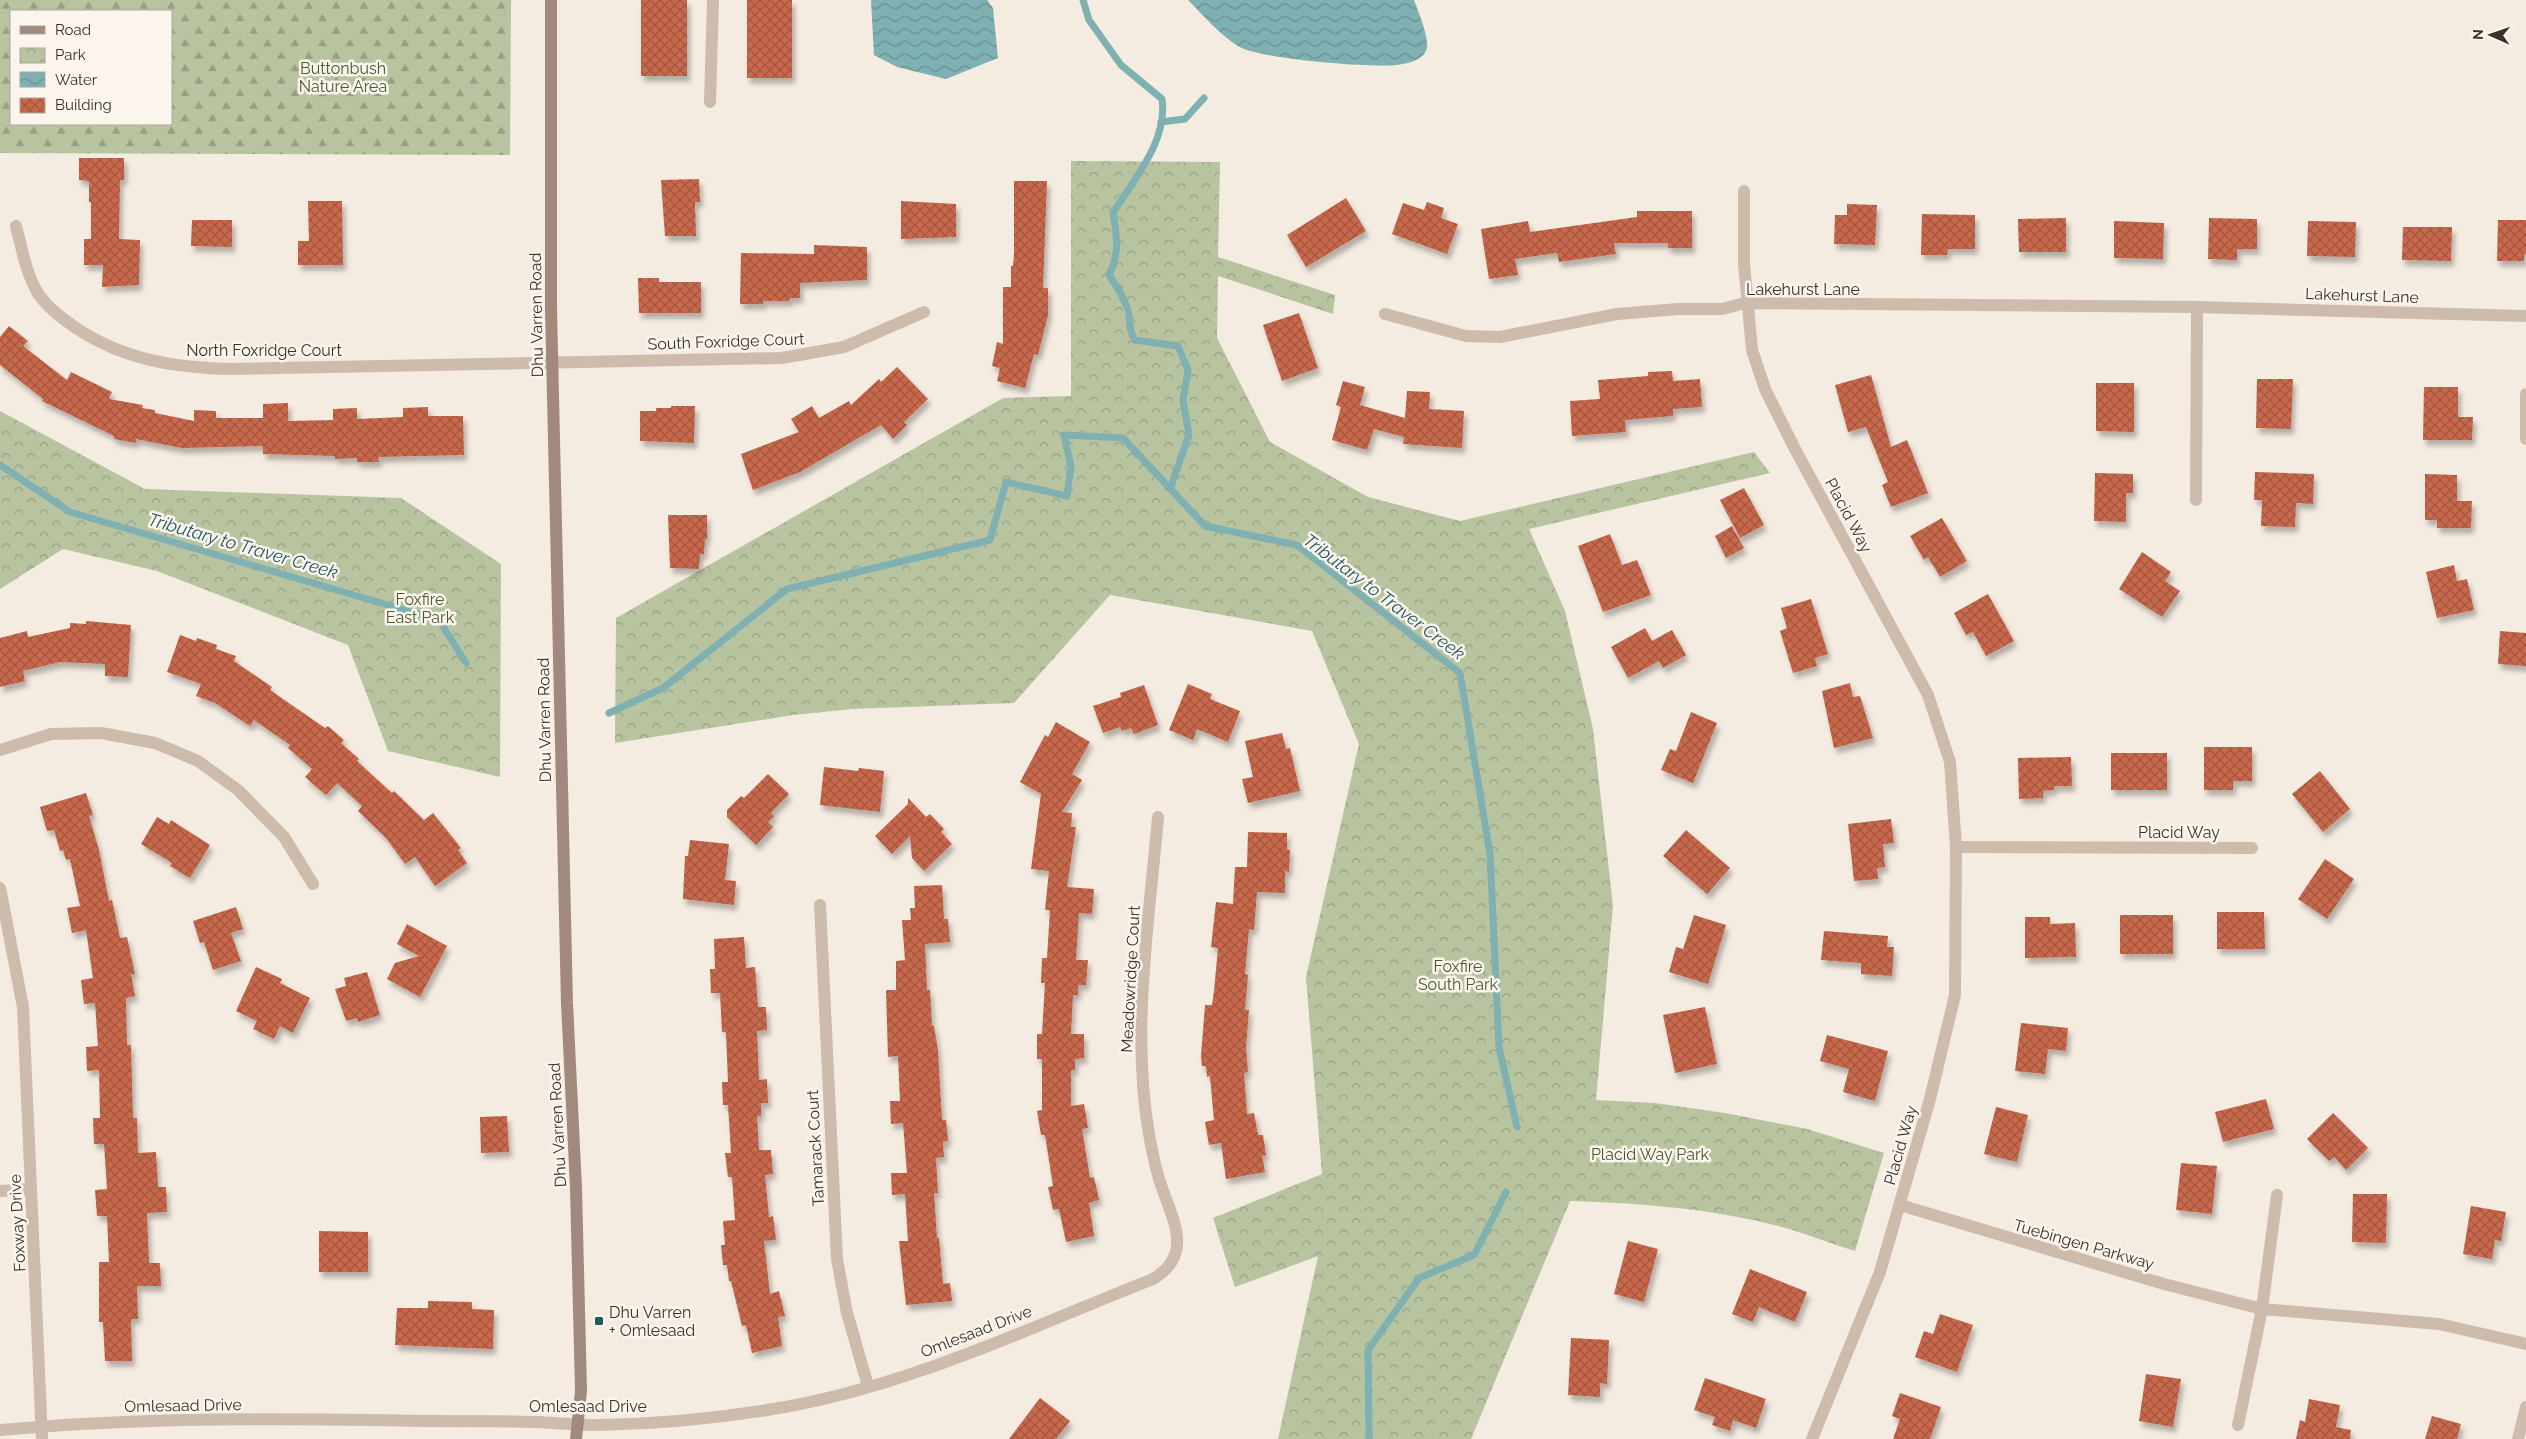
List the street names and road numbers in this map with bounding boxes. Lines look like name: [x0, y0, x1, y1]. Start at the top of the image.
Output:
street label: Dhu Varren Road: [526, 252, 547, 378]
street label: Lakehurst Lane: [1746, 280, 1860, 299]
street label: Lakehurst Lane: [2305, 284, 2419, 307]
street label: South Foxridge Court: [647, 329, 805, 354]
street label: North Foxridge Court: [186, 341, 342, 360]
street label: Placid Way: [1821, 475, 1876, 556]
street label: Dhu Varren Road: [534, 657, 555, 783]
street label: Placid Way: [2138, 823, 2220, 842]
street label: Meadowridge Court: [1117, 904, 1144, 1053]
street label: Dhu Varren Road: [545, 1062, 570, 1188]
street label: Tamarack Court: [803, 1088, 828, 1207]
street label: Placid Way: [1880, 1103, 1921, 1187]
street label: Foxway Drive: [5, 1174, 30, 1272]
street label: Tuebingen Parkway: [2011, 1215, 2157, 1274]
street label: Omlesaad Drive: [918, 1301, 1035, 1361]
street label: Omlesaad Drive: [124, 1395, 242, 1416]
street label: Omlesaad Drive: [529, 1397, 647, 1416]

